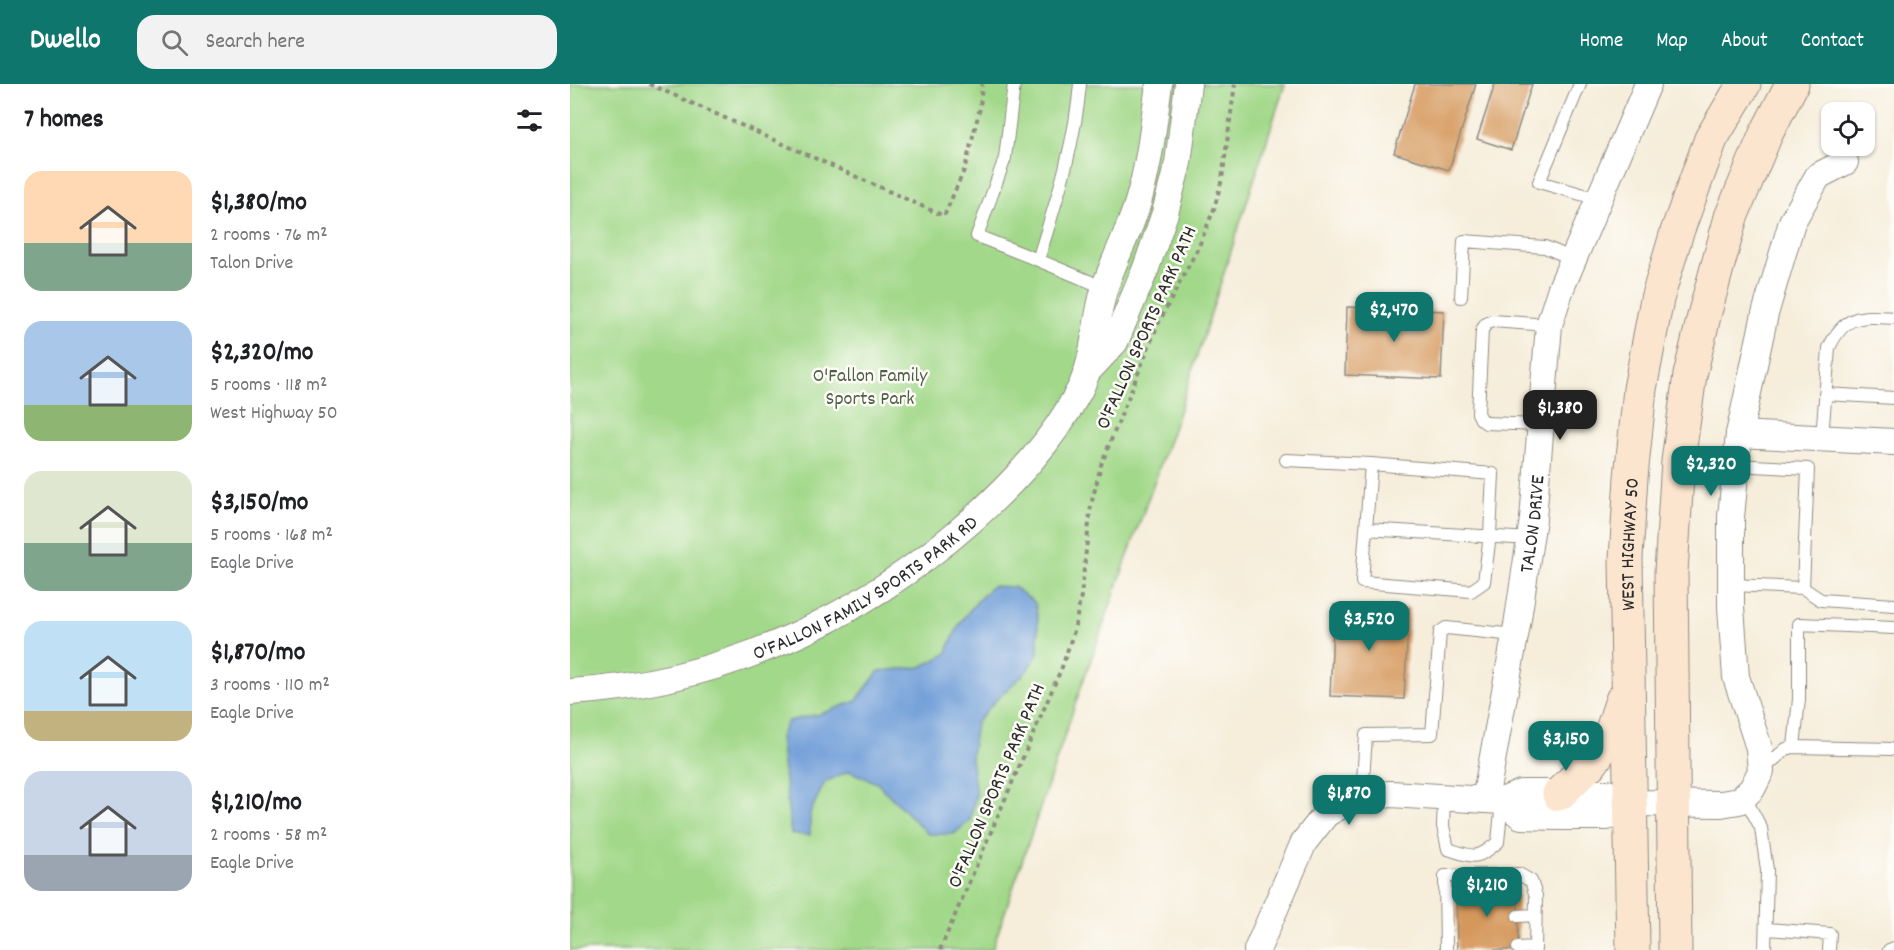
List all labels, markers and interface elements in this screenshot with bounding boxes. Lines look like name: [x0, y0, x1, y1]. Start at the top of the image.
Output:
search box: [137, 15, 557, 69]
text: Dwello: [30, 22, 101, 62]
icon: search: [158, 26, 191, 59]
text: Search here: [206, 27, 305, 58]
text: Home: [1579, 27, 1623, 57]
text: Map: [1656, 27, 1688, 57]
text: About: [1721, 27, 1768, 57]
text: Contact: [1801, 27, 1864, 57]
text: 7 homes: [24, 102, 104, 139]
map controls: [1821, 102, 1875, 156]
button: locate: [1821, 102, 1875, 156]
icon: filters: [513, 104, 546, 137]
text: $1,380/mo: [210, 185, 307, 222]
icon: home: [72, 195, 144, 267]
text: 2 rooms · 76 m²: [210, 222, 328, 250]
street label: O'FALLON SPORTS PARK PATH: [1090, 222, 1205, 434]
text: Talon Drive: [210, 250, 293, 278]
pin: $2,470: [1345, 292, 1443, 343]
text: $2,470: [1369, 297, 1419, 325]
text: $2,320/mo: [210, 335, 313, 372]
icon: home: [72, 345, 144, 417]
park label: O'Fallon Family Sports Park: [813, 363, 928, 414]
text: 5 rooms · 118 m²: [210, 372, 327, 400]
pin: $1,380: [1511, 390, 1609, 441]
text: $1,380: [1537, 395, 1583, 423]
text: West Highway 50: [210, 400, 338, 428]
pin: $2,320: [1662, 446, 1760, 497]
text: $2,320: [1685, 451, 1737, 479]
street label: TALON DRIVE: [1514, 474, 1554, 575]
street label: WEST HIGHWAY 50: [1615, 477, 1648, 611]
text: $3,150/mo: [210, 485, 308, 522]
icon: home: [72, 495, 144, 567]
street label: O'FALLON FAMILY SPORTS PARK RD: [749, 510, 985, 669]
text: 5 rooms · 168 m²: [210, 522, 333, 550]
text: Eagle Drive: [210, 550, 294, 578]
pin: $3,520: [1320, 601, 1418, 652]
text: $3,520: [1343, 606, 1395, 634]
text: $1,870/mo: [210, 635, 305, 672]
icon: home: [72, 645, 144, 717]
text: 3 rooms · 110 m²: [210, 672, 330, 700]
street label: O'FALLON SPORTS PARK PATH: [942, 679, 1054, 893]
text: Eagle Drive: [210, 700, 294, 728]
pin: $3,150: [1517, 721, 1615, 772]
text: $3,150: [1542, 726, 1590, 754]
pin: $1,870: [1300, 775, 1398, 826]
text: $1,870: [1327, 780, 1371, 808]
text: $1,210/mo: [210, 785, 302, 822]
icon: home: [72, 795, 144, 867]
text: 2 rooms · 58 m²: [210, 822, 327, 850]
text: Eagle Drive: [210, 850, 294, 878]
pin: $1,210: [1438, 867, 1536, 918]
text: $1,210: [1466, 872, 1508, 900]

